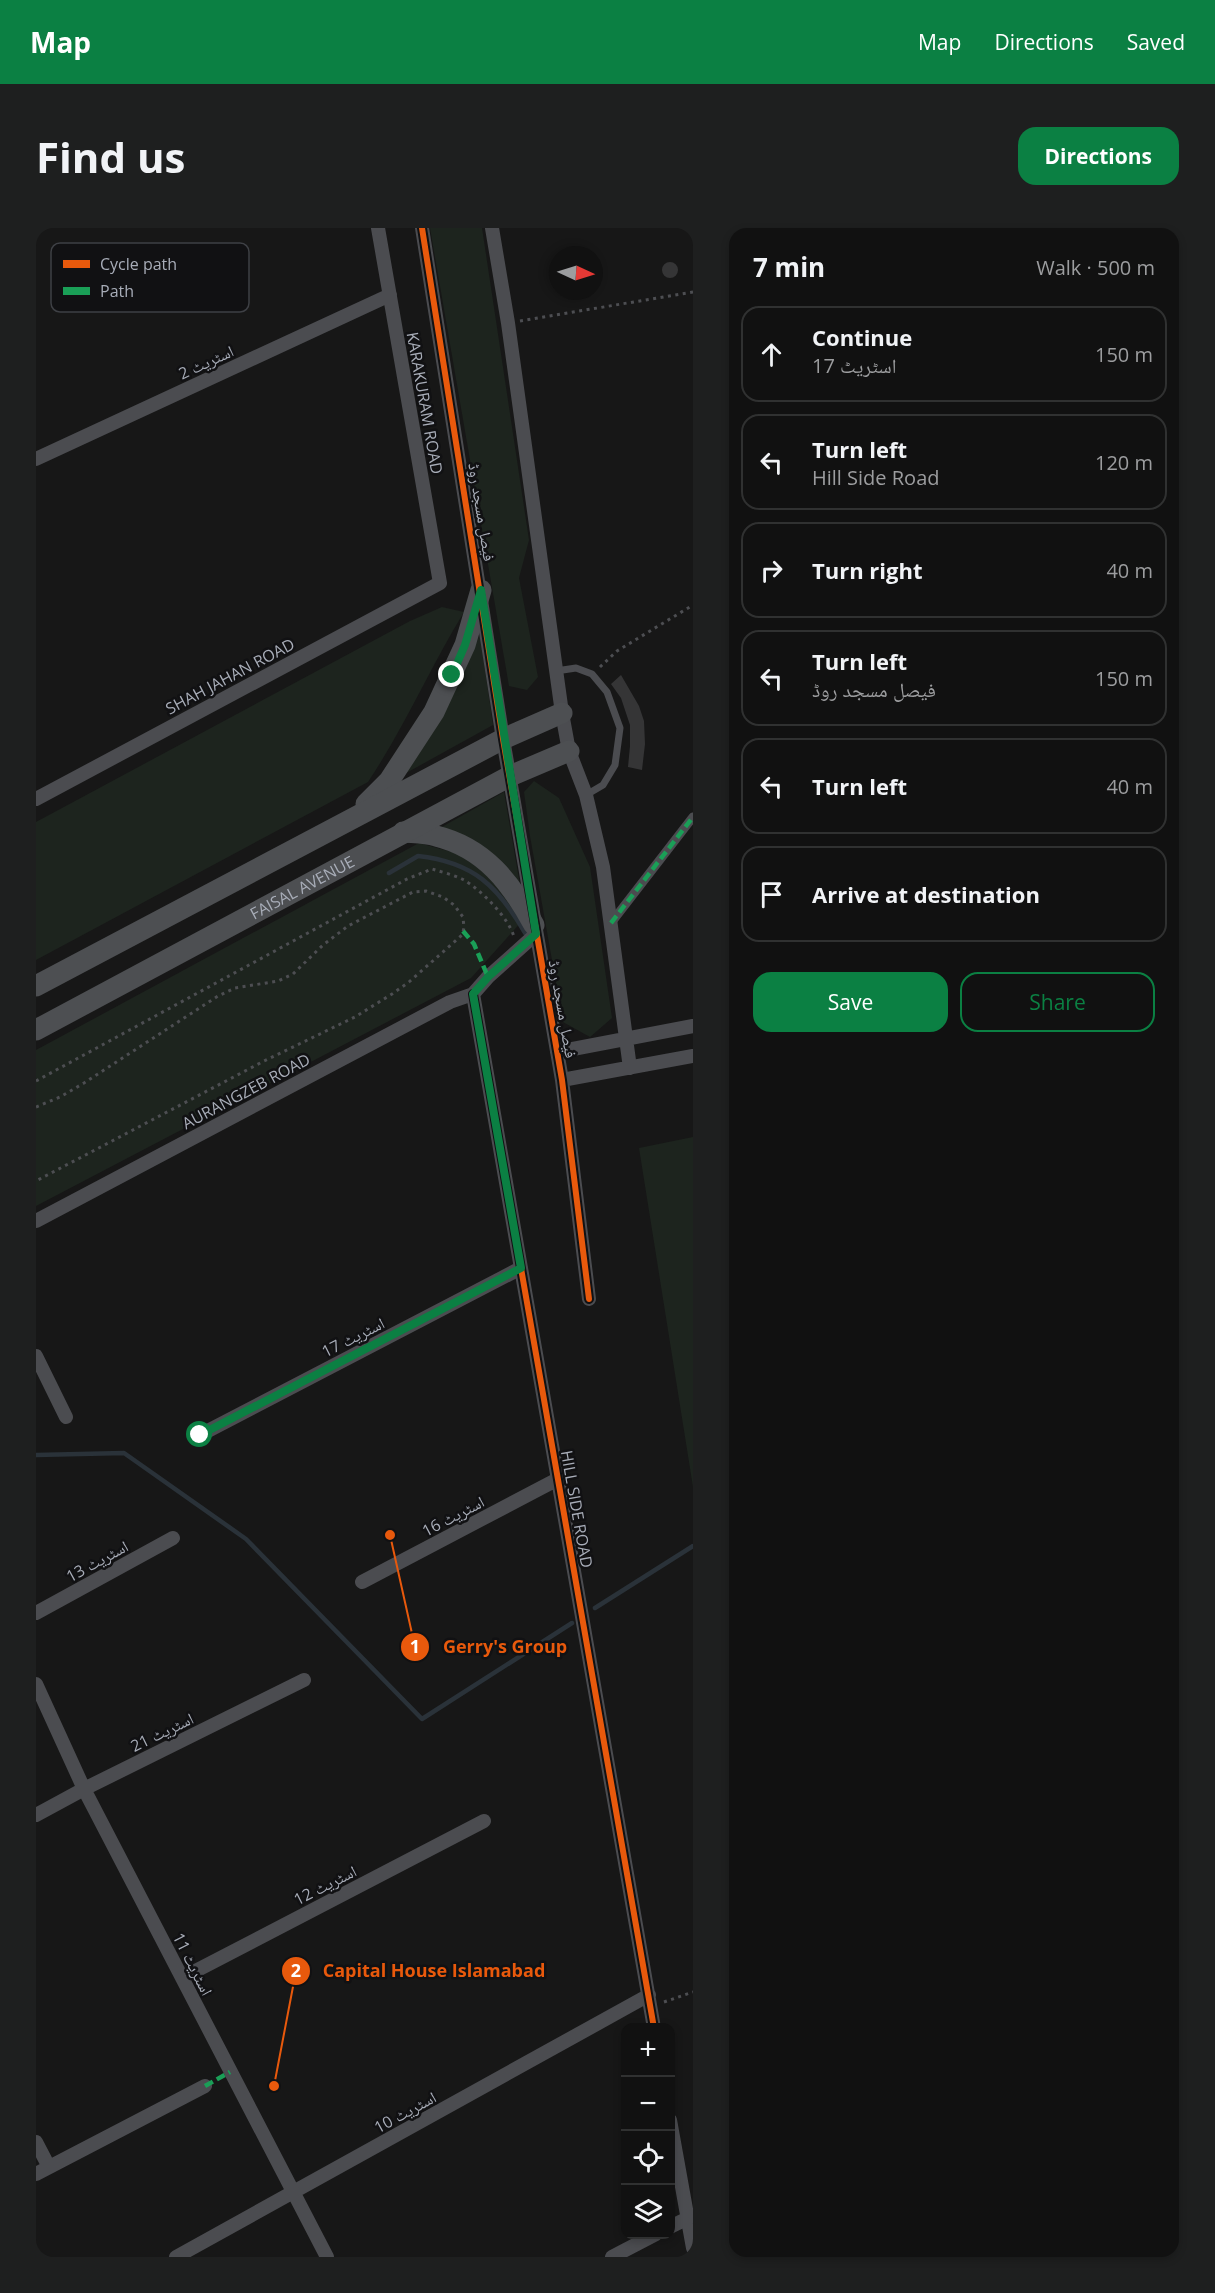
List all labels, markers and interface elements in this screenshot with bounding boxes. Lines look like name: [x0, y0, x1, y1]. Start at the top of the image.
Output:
text: Map: [30, 23, 91, 61]
text: Map: [918, 28, 961, 56]
text: Directions: [994, 28, 1094, 56]
text: Saved: [1127, 28, 1185, 56]
button: Directions: [1018, 127, 1179, 185]
text: Find us: [36, 128, 185, 185]
legend: [51, 243, 249, 312]
north arrow: [549, 246, 603, 300]
text: 7 min: [753, 249, 825, 285]
text: Cycle path: [100, 253, 177, 275]
text: Walk · 500 m: [1036, 254, 1155, 281]
text: Path: [100, 280, 134, 302]
text: Continue: [812, 322, 912, 352]
street label: KARAKURAM ROAD: [402, 330, 448, 476]
icon: ahead: [755, 338, 788, 371]
street label: اسٹریٹ 2: [175, 340, 237, 384]
text: 150 m: [1095, 341, 1153, 368]
text: اسٹریٹ 17: [812, 352, 896, 379]
text: Turn left: [812, 434, 907, 464]
icon: left: [755, 446, 788, 479]
text: 120 m: [1095, 449, 1153, 476]
street label: فیصل مسجد روڈ: [463, 461, 501, 563]
text: Hill Side Road: [812, 464, 940, 491]
icon: right: [755, 554, 788, 587]
text: Turn right: [812, 555, 923, 585]
text: 40 m: [1106, 557, 1153, 584]
street label: SHAH JAHAN ROAD: [162, 633, 298, 719]
text: Turn left: [812, 646, 907, 676]
route end: [438, 661, 464, 687]
icon: left: [755, 662, 788, 695]
text: 150 m: [1095, 665, 1153, 692]
text: فیصل مسجد روڈ: [812, 676, 936, 703]
icon: left: [755, 770, 788, 803]
text: Turn left: [812, 771, 907, 801]
text: 40 m: [1106, 773, 1153, 800]
street label: FAISAL AVENUE: [246, 850, 358, 924]
icon: arrive: [755, 878, 788, 911]
text: Arrive at destination: [812, 879, 1040, 909]
street label: فیصل مسجد روڈ: [544, 958, 582, 1060]
button: Save: [753, 972, 948, 1032]
button: Share: [960, 972, 1155, 1032]
street label: AURANGZEB ROAD: [178, 1048, 314, 1134]
street label: اسٹریٹ 17: [318, 1312, 388, 1362]
route start: [186, 1421, 212, 1447]
street label: HILL SIDE ROAD: [556, 1448, 598, 1570]
street label: اسٹریٹ 16: [418, 1490, 488, 1542]
street label: اسٹریٹ 13: [62, 1535, 132, 1587]
callout: Gerry's Group: [400, 1629, 579, 1665]
text: 1: [410, 1634, 420, 1658]
text: Gerry's Group: [443, 1634, 567, 1658]
street label: اسٹریٹ 21: [127, 1707, 197, 1757]
street label: اسٹریٹ 12: [290, 1860, 360, 1910]
street label: اسٹریٹ 11: [168, 1929, 218, 1999]
callout: Capital House Islamabad: [281, 1953, 558, 1989]
text: 2: [291, 1958, 301, 1982]
text: Capital House Islamabad: [323, 1958, 545, 1982]
map controls: [621, 2023, 675, 2239]
button: +: [621, 2023, 675, 2077]
button: −: [621, 2077, 675, 2131]
street label: اسٹریٹ 10: [370, 2086, 440, 2138]
button: locate: [621, 2131, 675, 2185]
button: layers: [621, 2185, 675, 2239]

